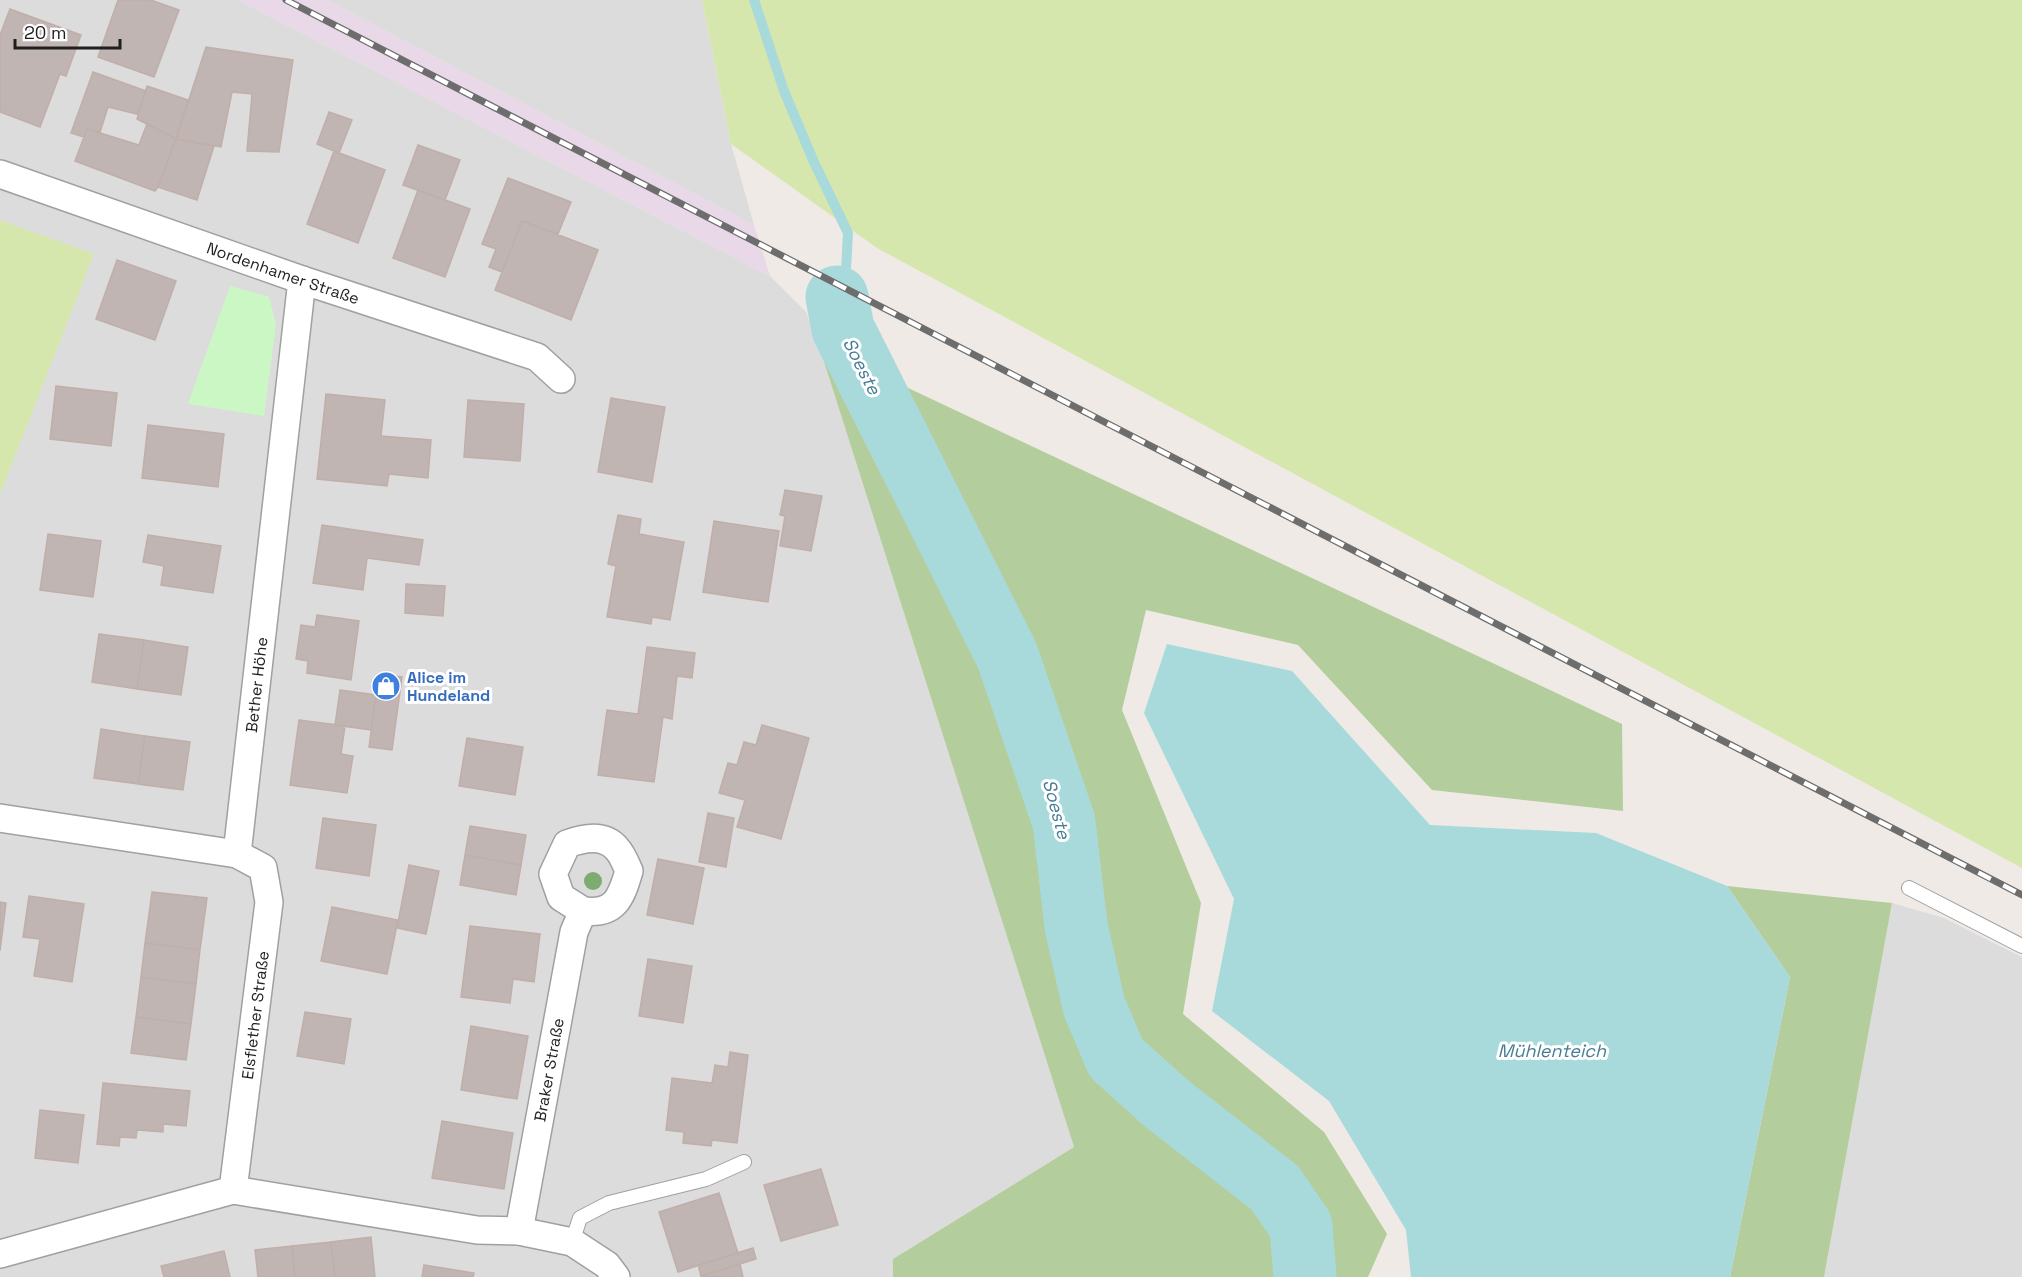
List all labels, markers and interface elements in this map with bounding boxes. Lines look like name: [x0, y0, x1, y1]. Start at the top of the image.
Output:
scale bar: [15, 12, 120, 50]
text: 20 m: [24, 21, 67, 44]
street label: Nordenhamer Straße: [204, 237, 362, 309]
water label: Soeste: [838, 334, 887, 399]
street label: Bether Höhe: [240, 636, 272, 734]
place label: Alice im Hundeland: [407, 667, 490, 706]
shop icon: Alice im Hundeland: [370, 670, 402, 702]
water label: Soeste: [1038, 777, 1076, 843]
street label: Elsflether Straße: [236, 949, 273, 1081]
street label: Braker Straße: [529, 1016, 569, 1123]
water label: Mühlenteich: [1498, 1039, 1607, 1062]

